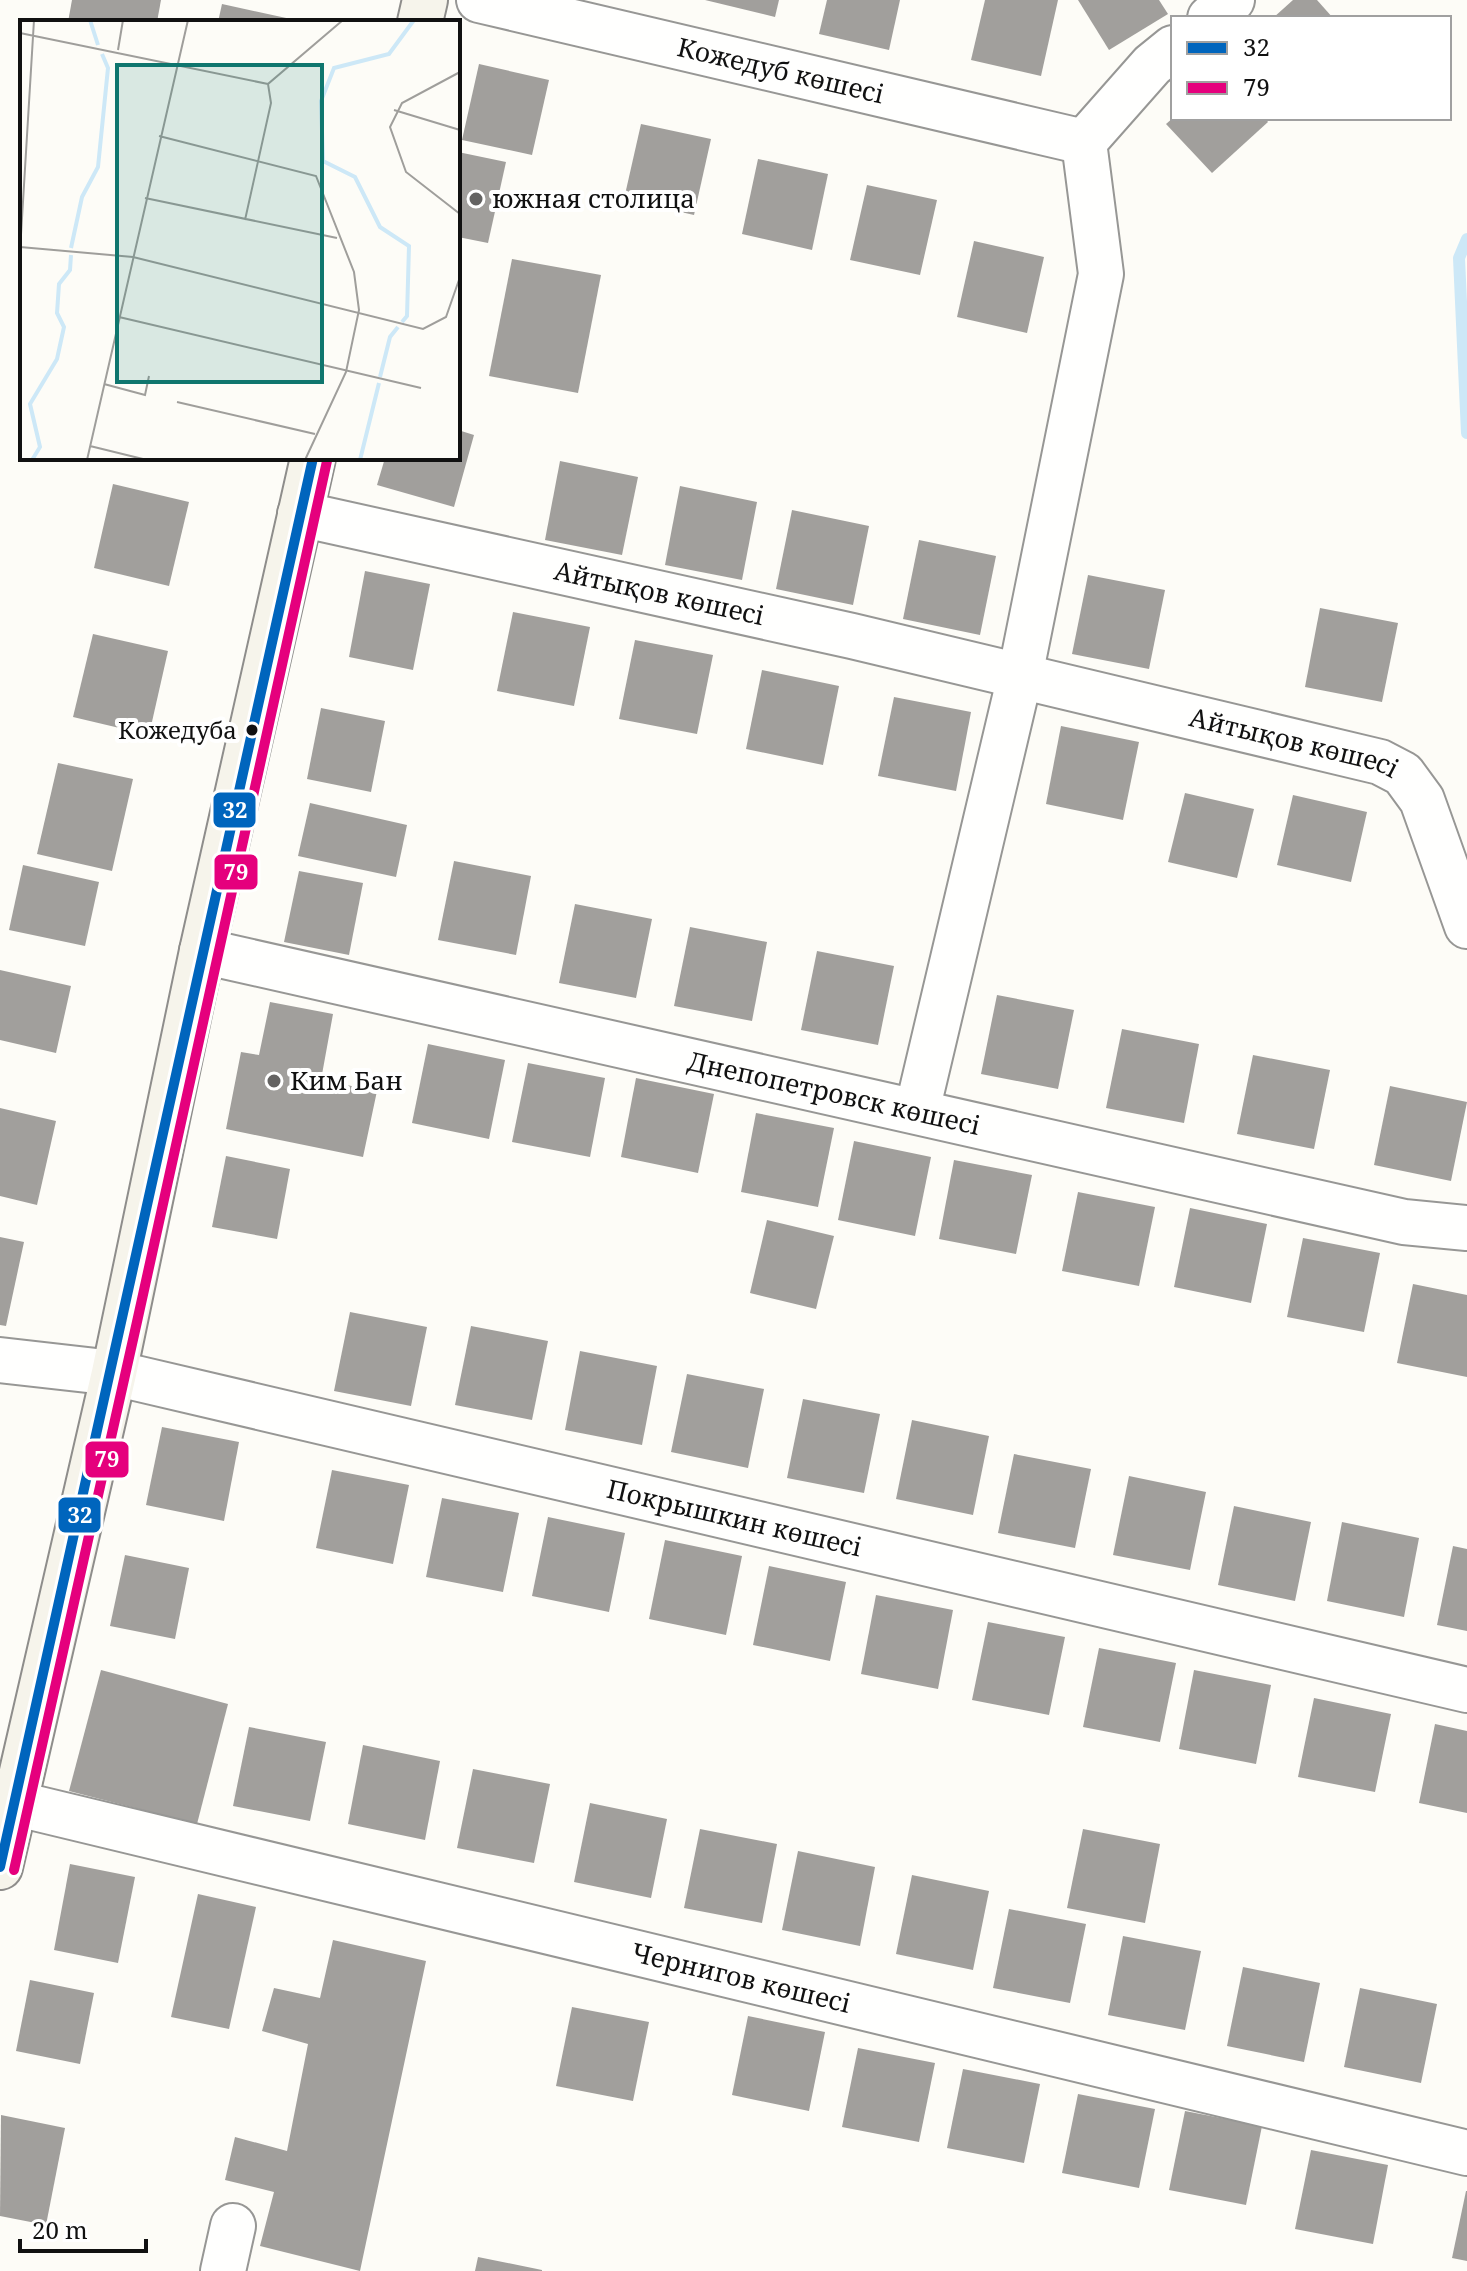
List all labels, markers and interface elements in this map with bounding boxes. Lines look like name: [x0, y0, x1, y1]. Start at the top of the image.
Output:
legend: [1171, 16, 1451, 120]
inset map: [20, 20, 460, 460]
street label: Кожедуб көшесі: [674, 28, 888, 112]
text: 32: [1243, 30, 1270, 63]
text: 79: [1243, 70, 1270, 103]
place label: южная столица: [492, 180, 695, 216]
marker: южная столица: [467, 190, 485, 208]
street label: Айтықов көшесі: [551, 552, 768, 633]
street label: Айтықов көшесі: [1186, 698, 1406, 786]
place label: Кожедуба: [118, 713, 237, 746]
marker: Кожедуба: [244, 722, 260, 738]
line badge: 32: [212, 791, 257, 829]
text: 32: [223, 794, 247, 824]
line badge: 79: [213, 853, 259, 891]
text: 79: [224, 856, 248, 886]
street label: Днепопетровск көшесі: [684, 1042, 984, 1143]
place label: Ким Бан: [290, 1062, 403, 1098]
marker: Ким Бан: [265, 1072, 283, 1090]
line badge: 79: [84, 1440, 130, 1479]
text: 79: [95, 1443, 119, 1473]
street label: Покрышкин көшесі: [604, 1470, 866, 1565]
line badge: 32: [57, 1496, 102, 1534]
text: 32: [68, 1499, 92, 1529]
street label: Чернигов көшесі: [628, 1933, 855, 2021]
scale bar: [20, 2203, 146, 2253]
text: 20 m: [32, 2213, 88, 2246]

